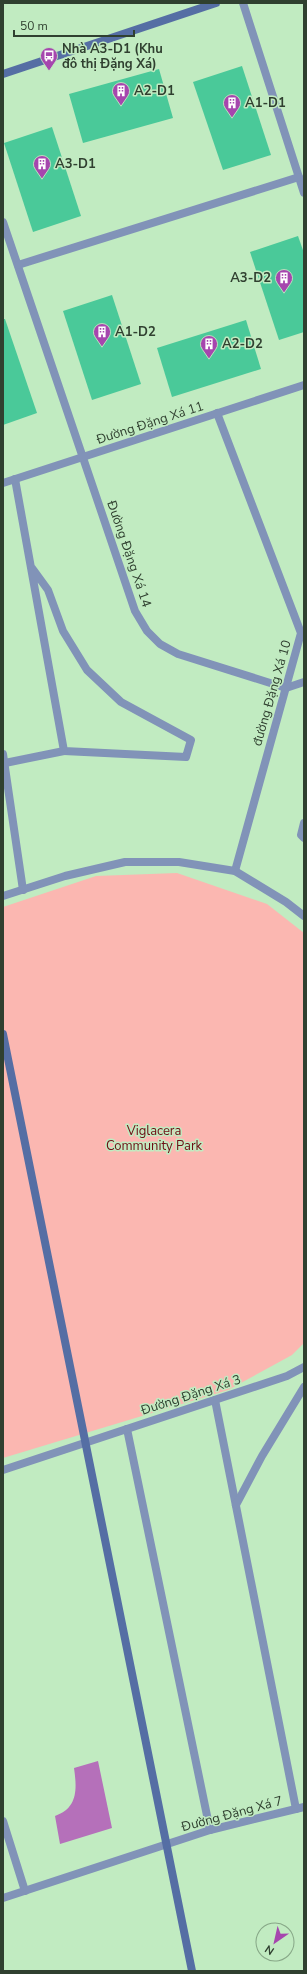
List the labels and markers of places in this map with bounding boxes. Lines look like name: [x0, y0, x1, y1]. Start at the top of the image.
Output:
place label: Nhà A3-D1 (Khu đô thị Đặng Xá): [62, 40, 163, 73]
bus stop icon: Nhà A3-D1 (Khu đô thị Đặng Xá): [39, 46, 59, 71]
building icon: A2-D1: [111, 81, 131, 106]
place label: A2-D1: [134, 82, 175, 100]
building icon: A1-D1: [222, 93, 242, 118]
place label: A1-D1: [245, 94, 286, 112]
building icon: A3-D1: [32, 154, 52, 179]
place label: A3-D1: [55, 155, 96, 173]
building icon: A3-D2: [274, 268, 294, 293]
place label: A3-D2: [230, 269, 271, 287]
building icon: A1-D2: [92, 322, 112, 347]
place label: A1-D2: [115, 323, 156, 341]
building icon: A2-D2: [199, 334, 219, 359]
place label: A2-D2: [222, 335, 263, 353]

